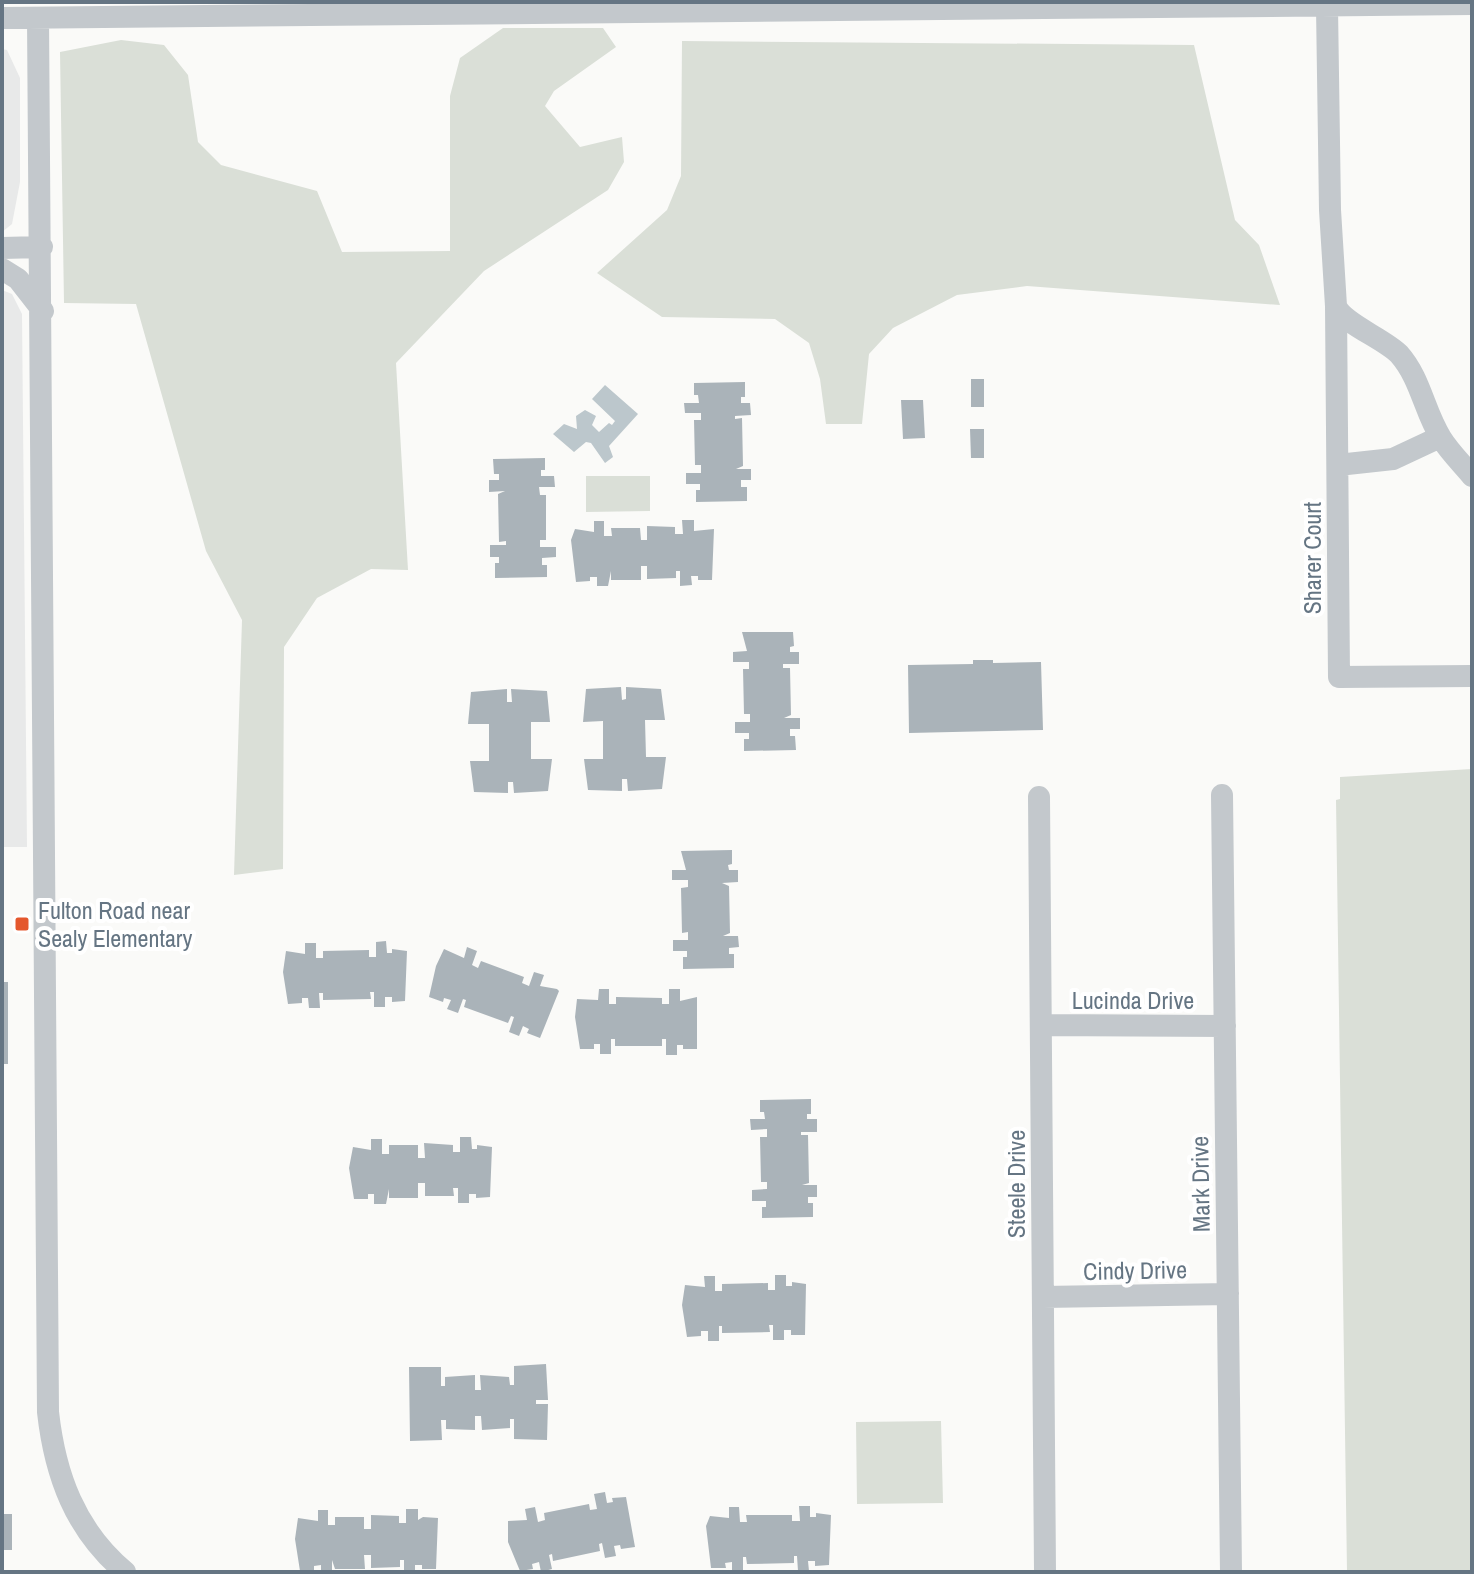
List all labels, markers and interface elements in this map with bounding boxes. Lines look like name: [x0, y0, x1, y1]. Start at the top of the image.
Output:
street label: Sharer Court: [1296, 501, 1328, 614]
place label: Fulton Road near Sealy Elementary: [38, 894, 192, 954]
marker: Fulton Road near Sealy Elementary: [13, 915, 31, 933]
street label: Lucinda Drive: [1072, 984, 1194, 1016]
street label: Steele Drive: [1000, 1130, 1032, 1238]
street label: Mark Drive: [1183, 1136, 1217, 1232]
street label: Cindy Drive: [1083, 1253, 1187, 1287]

